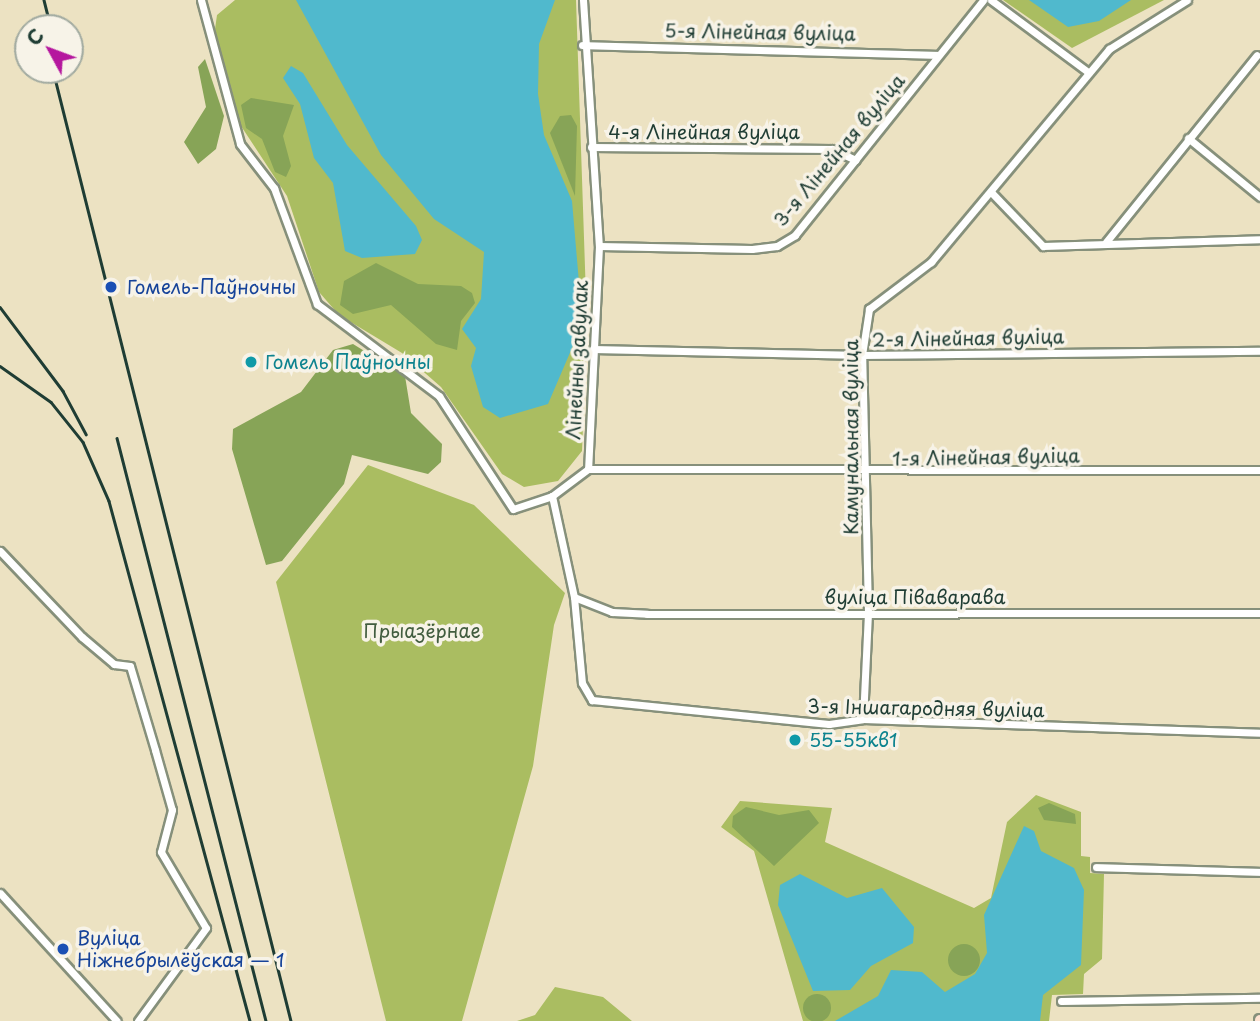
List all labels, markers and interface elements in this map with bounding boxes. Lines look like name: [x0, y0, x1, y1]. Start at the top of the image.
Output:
north arrow: [14, 14, 84, 84]
street label: 5-я Лінейная вуліца: [664, 19, 856, 45]
text: С: [19, 22, 50, 51]
street label: 3-я Лінейная вуліца: [768, 69, 910, 231]
street label: 4-я Лінейная вуліца: [608, 121, 800, 143]
place label: Гомель-Паўночны: [127, 276, 296, 298]
marker: Гомель-Паўночны: [101, 277, 121, 297]
street label: Лінейны завулак: [561, 279, 593, 441]
street label: 2-я Лінейная вуліца: [871, 325, 1065, 351]
street label: Камунальная вуліца: [840, 339, 862, 535]
place label: Гомель Паўночны: [265, 351, 431, 373]
marker: Гомель Паўночны: [243, 354, 259, 370]
street label: 1-я Лінейная вуліца: [891, 444, 1081, 470]
street label: вуліца Піваварава: [825, 586, 1005, 608]
park label: Прыазёрнае: [364, 620, 480, 642]
street label: 3-я Іншагародняя вуліца: [807, 695, 1045, 721]
place label: 55-55кв1: [809, 729, 897, 751]
marker: 55-55кв1: [787, 732, 803, 748]
place label: Вуліца Ніжнебрылёўская — 1: [77, 927, 284, 971]
marker: Вуліца Ніжнебрылёўская — 1: [55, 941, 71, 957]

